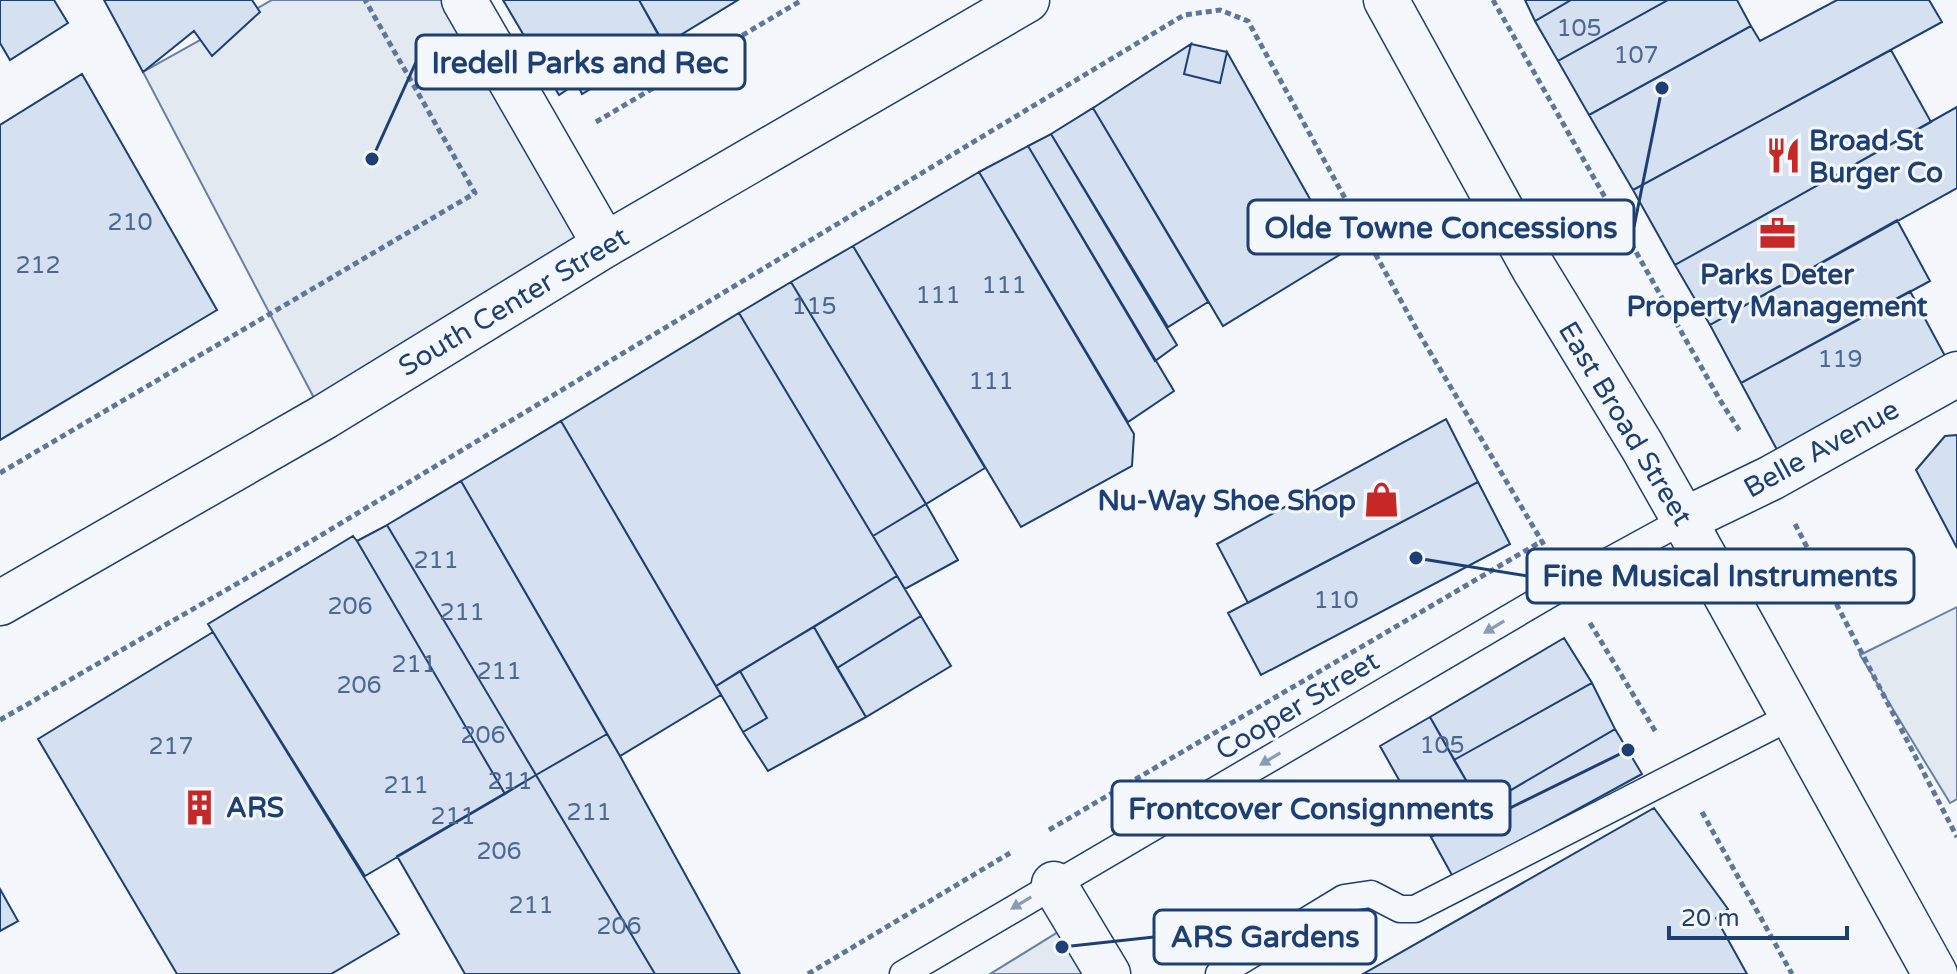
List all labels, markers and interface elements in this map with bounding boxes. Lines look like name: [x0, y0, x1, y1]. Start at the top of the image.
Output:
house number: 105: [1556, 14, 1602, 43]
callout: Iredell Parks and Rec: [416, 35, 745, 89]
house number: 107: [1613, 41, 1659, 70]
text: Iredell Parks and Rec: [431, 45, 729, 82]
place label: Broad St Burger Co: [1809, 124, 1943, 190]
restaurant icon: Broad St Burger Co: [1764, 137, 1802, 175]
callout: Olde Towne Concessions: [1248, 200, 1634, 254]
house number: 210: [107, 208, 153, 237]
text: Olde Towne Concessions: [1264, 210, 1618, 247]
office icon: Parks Deter Property Management: [1758, 215, 1796, 253]
street label: South Center Street: [392, 220, 635, 384]
house number: 212: [15, 251, 61, 280]
place label: Parks Deter Property Management: [1626, 258, 1928, 324]
house number: 111: [981, 271, 1027, 300]
house number: 111: [915, 281, 961, 310]
house number: 115: [791, 292, 837, 321]
street label: East Broad Street: [1551, 315, 1700, 532]
house number: 119: [1817, 345, 1863, 374]
house number: 111: [968, 367, 1014, 396]
street label: Belle Avenue: [1738, 392, 1905, 506]
shop icon: Nu-Way Shoe Shop: [1363, 481, 1401, 519]
place label: Nu-Way Shoe Shop: [1097, 484, 1356, 518]
house number: 211: [413, 546, 459, 575]
callout: Fine Musical Instruments: [1527, 549, 1914, 603]
text: Fine Musical Instruments: [1542, 558, 1898, 595]
house number: 110: [1313, 586, 1359, 615]
house number: 206: [327, 592, 373, 621]
house number: 211: [439, 598, 485, 627]
one-way arrow: [1483, 619, 1505, 633]
street label: Cooper Street: [1210, 644, 1386, 768]
house number: 211: [391, 650, 437, 679]
house number: 211: [476, 657, 522, 686]
house number: 206: [336, 671, 382, 700]
house number: 206: [460, 721, 506, 750]
house number: 105: [1419, 731, 1465, 760]
house number: 217: [148, 732, 194, 761]
one-way arrow: [1259, 751, 1281, 765]
house number: 211: [487, 767, 533, 796]
house number: 211: [383, 771, 429, 800]
callout: Frontcover Consignments: [1112, 781, 1510, 835]
building icon: ARS: [181, 788, 219, 826]
place label: ARS: [226, 791, 284, 825]
text: Frontcover Consignments: [1128, 791, 1494, 828]
house number: 211: [566, 798, 612, 827]
house number: 211: [430, 802, 476, 831]
house number: 206: [476, 837, 522, 866]
scale bar: [1669, 890, 1847, 940]
house number: 211: [508, 891, 554, 920]
one-way arrow: [1010, 896, 1032, 910]
text: 20 m: [1681, 904, 1739, 933]
callout: ARS Gardens: [1154, 910, 1376, 964]
house number: 206: [596, 912, 642, 941]
text: ARS Gardens: [1170, 919, 1360, 956]

